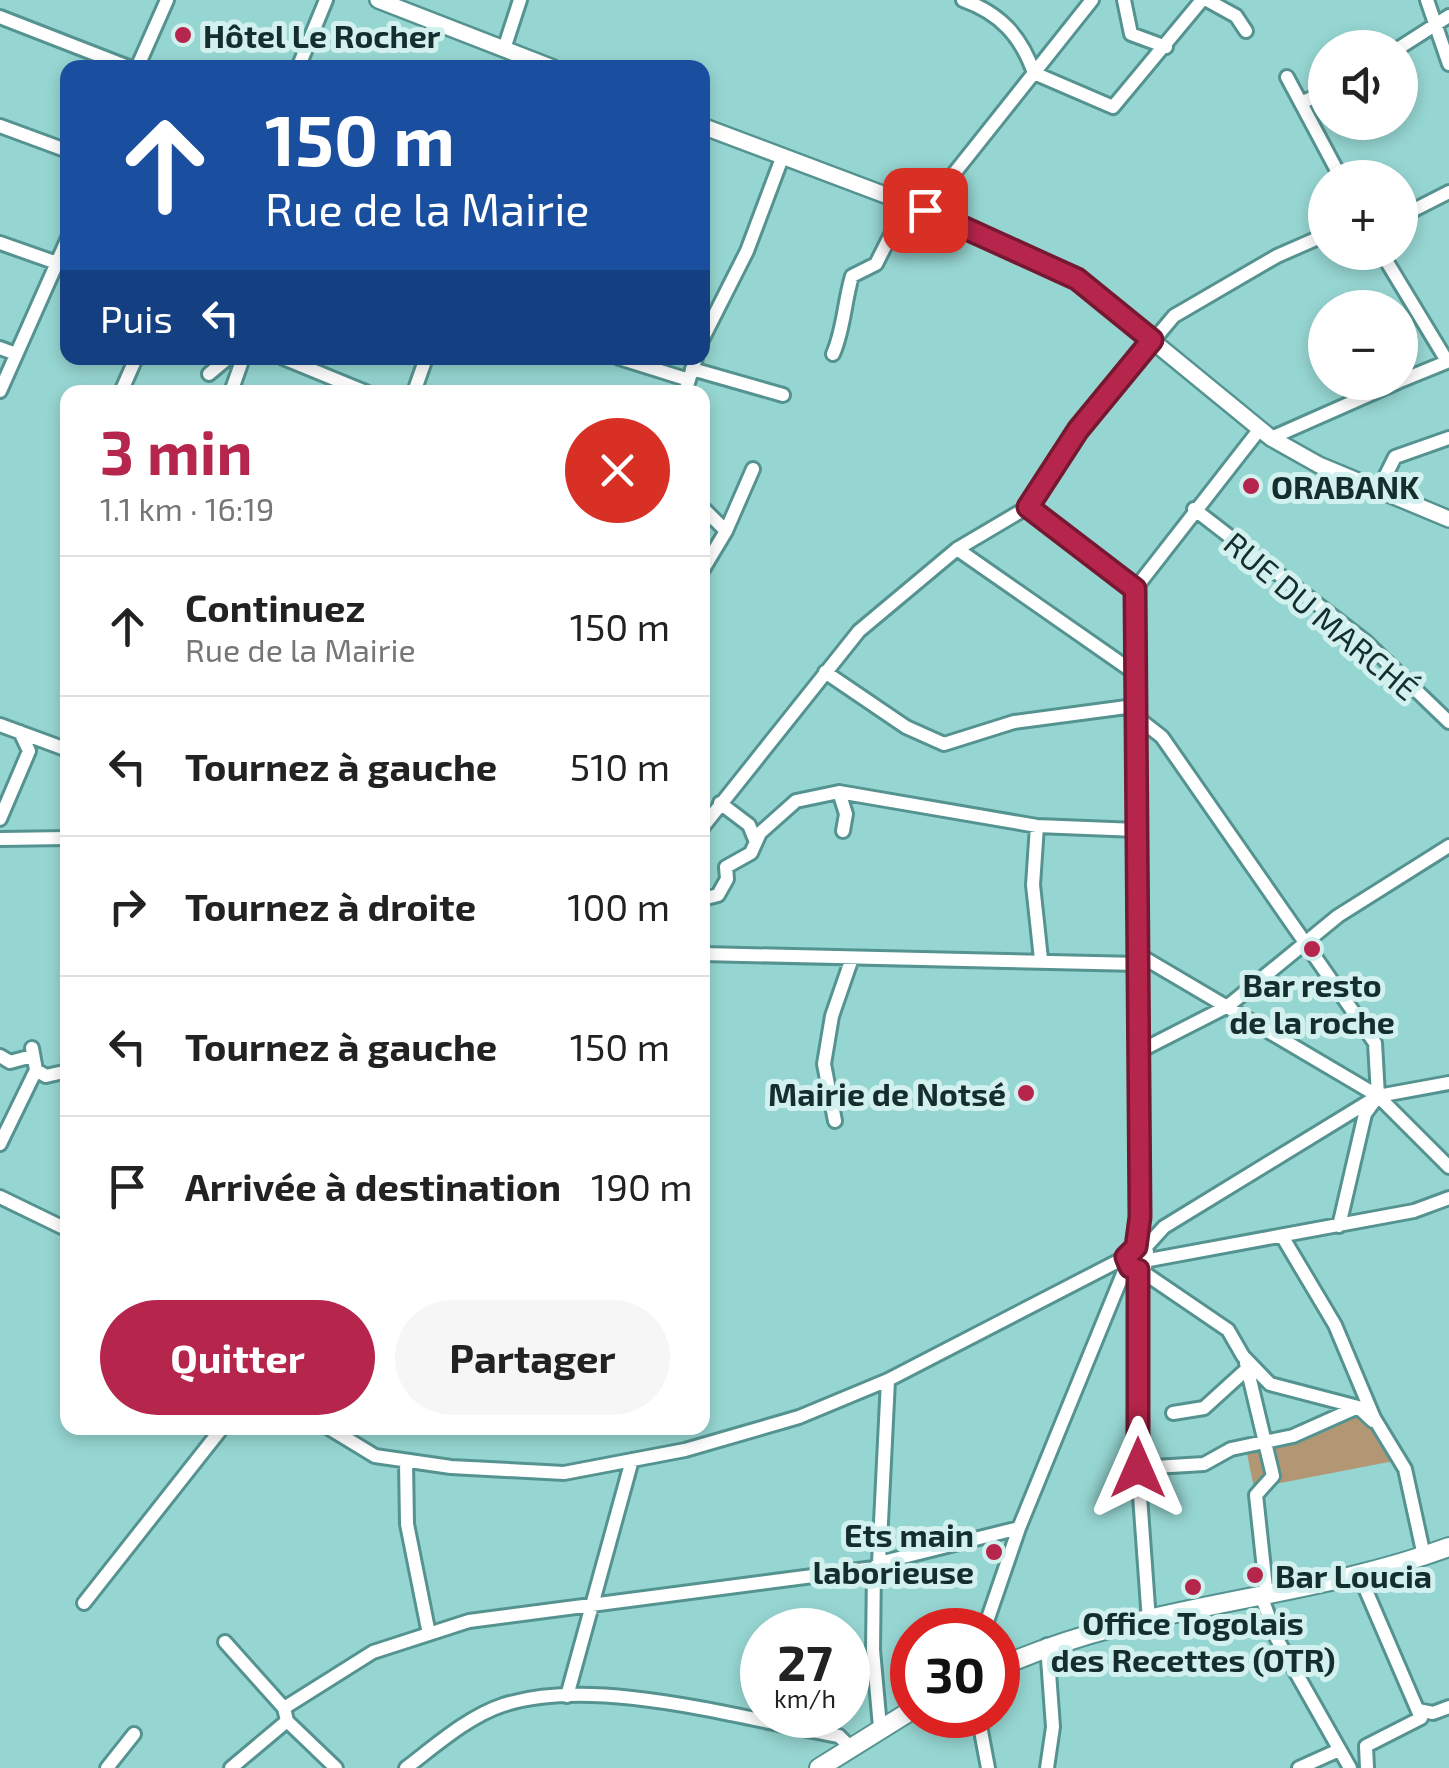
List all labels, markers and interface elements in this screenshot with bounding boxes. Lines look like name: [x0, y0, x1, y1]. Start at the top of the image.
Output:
place label: Hôtel Le Rocher: [203, 16, 441, 54]
marker: Hôtel Le Rocher: [172, 24, 194, 46]
map controls: [1308, 30, 1418, 400]
button: sound: [1308, 30, 1418, 140]
text: 150 m: [265, 96, 455, 180]
icon: ahead: [100, 100, 230, 230]
button: +: [1308, 160, 1418, 270]
pin: [883, 168, 968, 253]
text: Rue de la Mairie: [265, 181, 589, 235]
icon: arrive: [898, 183, 953, 238]
icon: left: [193, 290, 248, 345]
button: −: [1308, 290, 1418, 400]
text: Puis: [100, 295, 173, 341]
text: 3 min: [100, 415, 252, 487]
button: close: [565, 418, 670, 523]
place label: ORABANK: [1271, 467, 1420, 505]
marker: ORABANK: [1240, 475, 1262, 497]
text: 1.1 km · 16:19: [100, 489, 274, 527]
street label: RUE DU MARCHÉ: [1217, 523, 1427, 707]
text: Continuez: [185, 584, 365, 630]
icon: ahead: [100, 599, 155, 654]
text: 150 m: [570, 603, 670, 649]
text: Rue de la Mairie: [185, 630, 416, 668]
icon: left: [100, 739, 155, 794]
text: Tournez à gauche: [185, 743, 497, 789]
text: 510 m: [570, 743, 670, 789]
icon: right: [100, 879, 155, 934]
text: Tournez à droite: [185, 883, 476, 929]
text: 100 m: [567, 883, 670, 929]
marker: Bar resto de la roche: [1301, 938, 1323, 960]
place label: Bar resto de la roche: [1229, 965, 1395, 1040]
icon: left: [100, 1019, 155, 1074]
text: Tournez à gauche: [185, 1023, 497, 1069]
text: 150 m: [570, 1023, 670, 1069]
place label: Mairie de Notsé: [768, 1074, 1006, 1112]
marker: Mairie de Notsé: [1015, 1082, 1037, 1104]
icon: arrive: [100, 1159, 155, 1214]
text: Arrivée à destination: [185, 1163, 561, 1209]
text: 190 m: [591, 1163, 693, 1209]
button: Quitter: [100, 1300, 375, 1415]
button: Partager: [395, 1300, 670, 1415]
position arrow: [1086, 1416, 1190, 1520]
place label: Ets main laborieuse: [813, 1515, 974, 1590]
marker: Ets main laborieuse: [983, 1541, 1005, 1563]
place label: Bar Loucia: [1275, 1556, 1432, 1594]
marker: Bar Loucia: [1244, 1564, 1266, 1586]
marker: Office Togolais des Recettes (OTR): [1182, 1576, 1204, 1598]
place label: Office Togolais des Recettes (OTR): [1050, 1603, 1336, 1678]
speed limit sign: 30: [890, 1608, 1020, 1738]
text: 27: [777, 1631, 833, 1691]
text: km/h: [774, 1683, 836, 1713]

